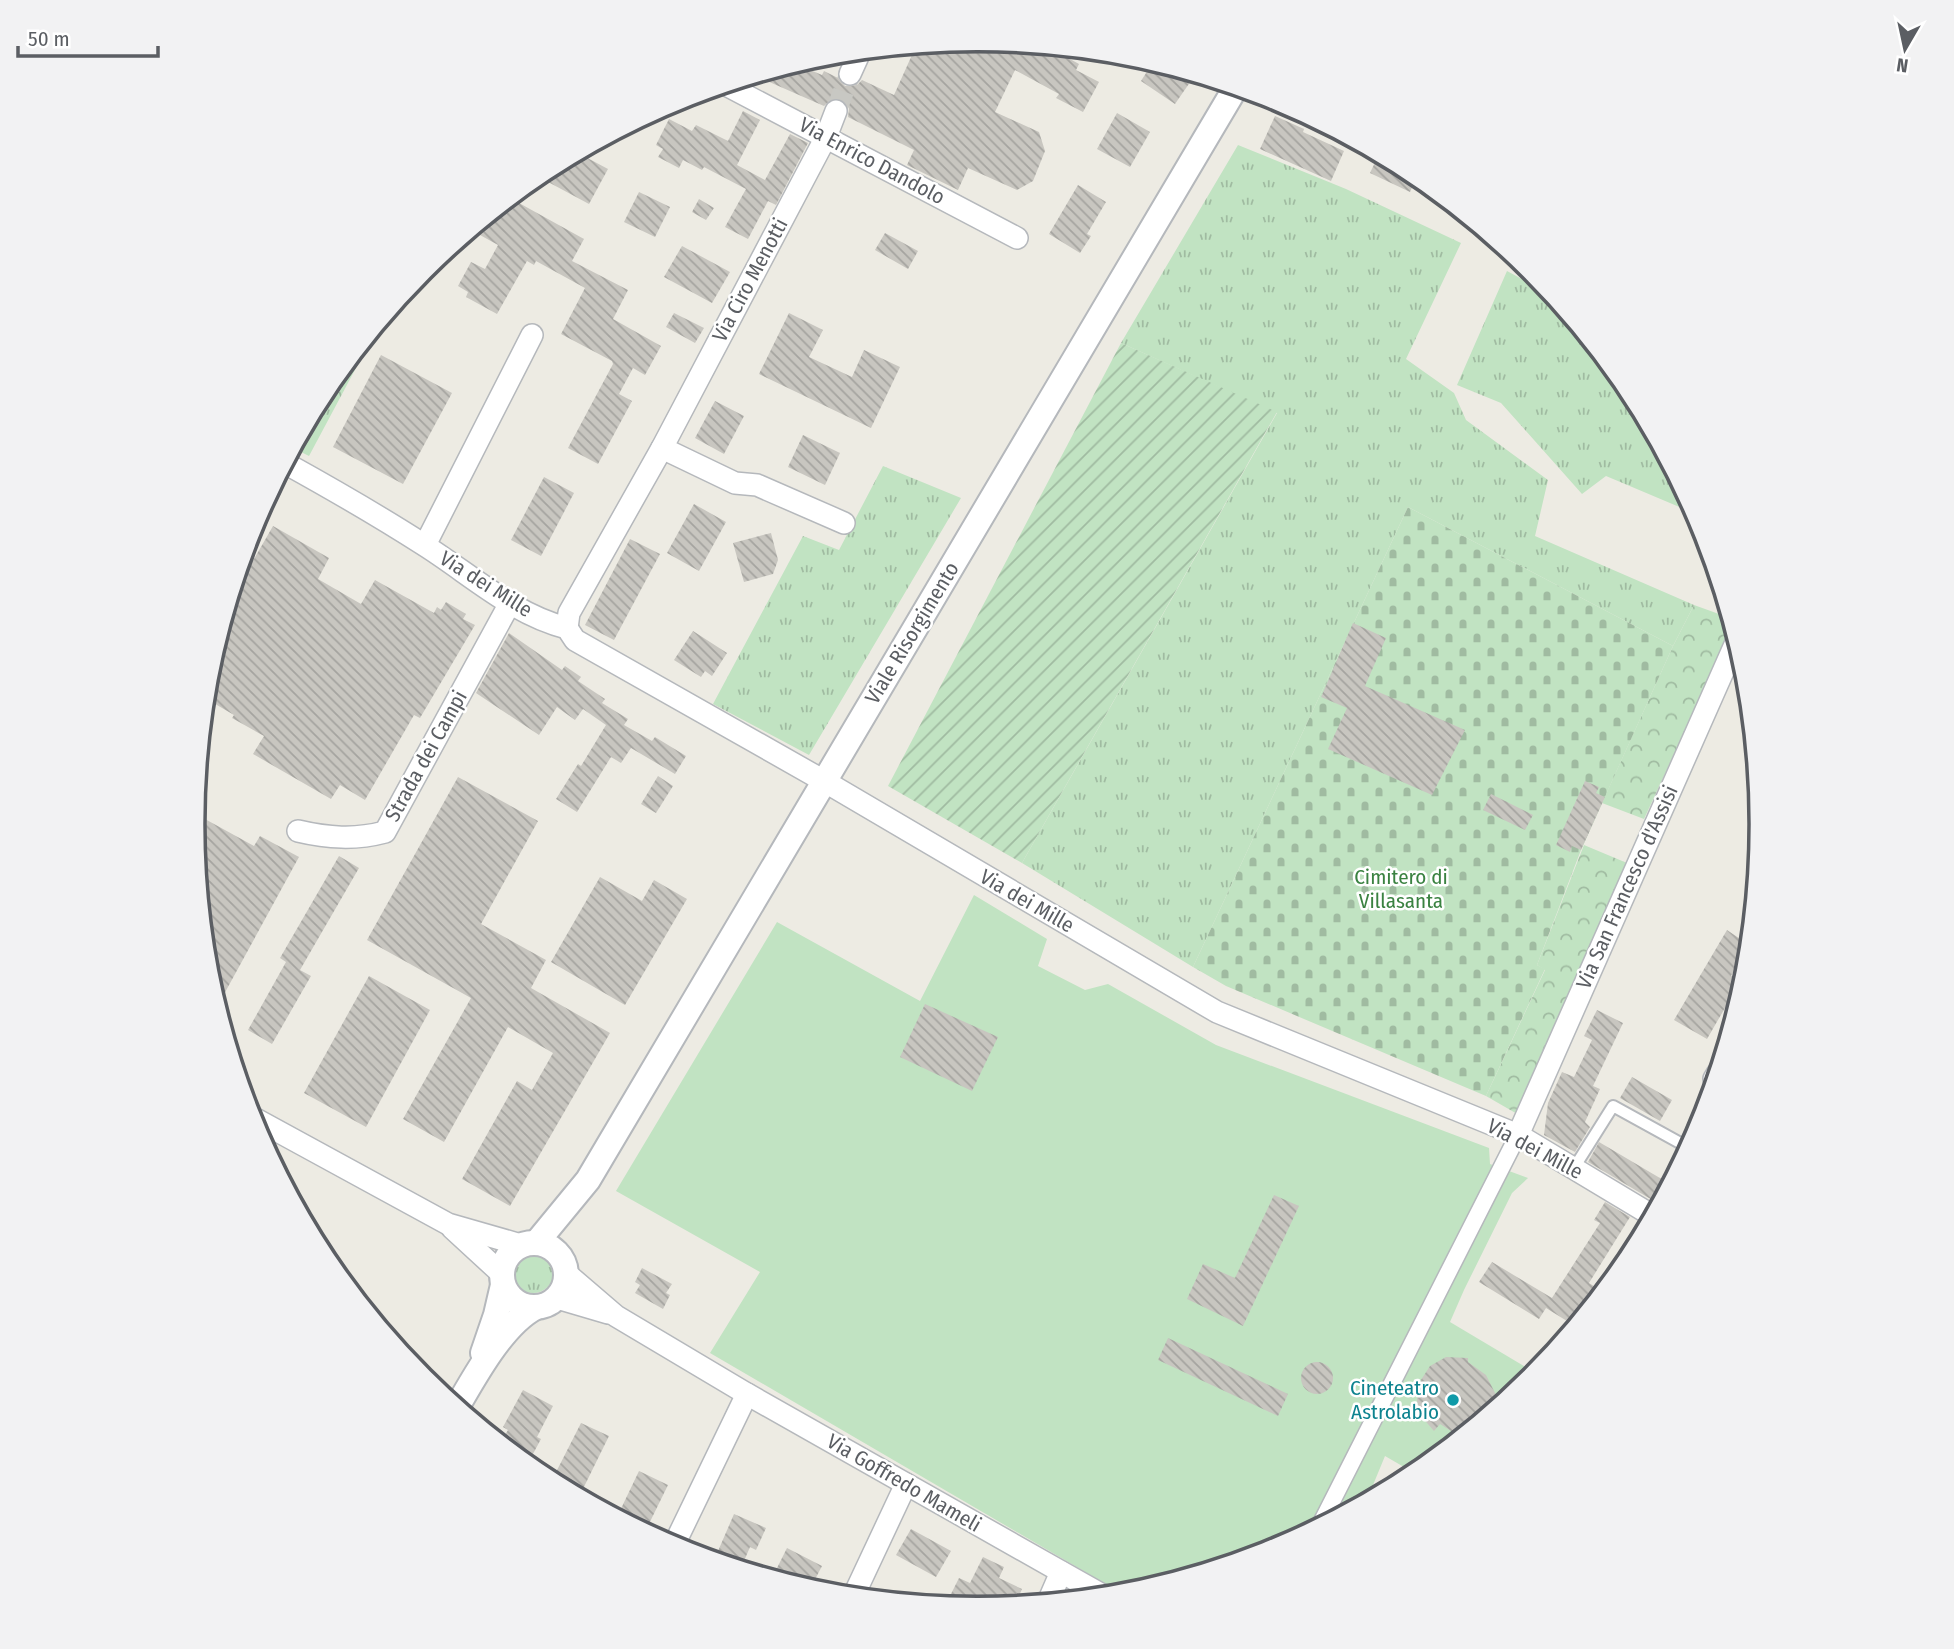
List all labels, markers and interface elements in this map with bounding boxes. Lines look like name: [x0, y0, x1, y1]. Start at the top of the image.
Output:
scale bar: [18, 14, 158, 58]
north arrow: [1870, 14, 1940, 84]
text: 50 m: [28, 26, 70, 52]
text: N: [1895, 53, 1910, 78]
street label: Via Enrico Dandolo: [795, 112, 949, 210]
street label: Via Ciro Menotti: [707, 214, 793, 346]
street label: Via dei Mille: [435, 545, 537, 623]
street label: Viale Risorgimento: [859, 557, 965, 709]
street label: Strada dei Campi: [379, 686, 473, 826]
street label: Via San Francesco d'Assisi: [1570, 781, 1684, 993]
street label: Via dei Mille: [975, 864, 1079, 938]
park label: Cimitero di Villasanta: [1354, 864, 1448, 914]
street label: Via dei Mille: [1483, 1113, 1587, 1185]
place label: Cineteatro Astrolabio: [1350, 1375, 1439, 1425]
marker: Cineteatro Astrolabio: [1445, 1392, 1461, 1408]
street label: Via Goffredo Mameli: [822, 1428, 986, 1538]

